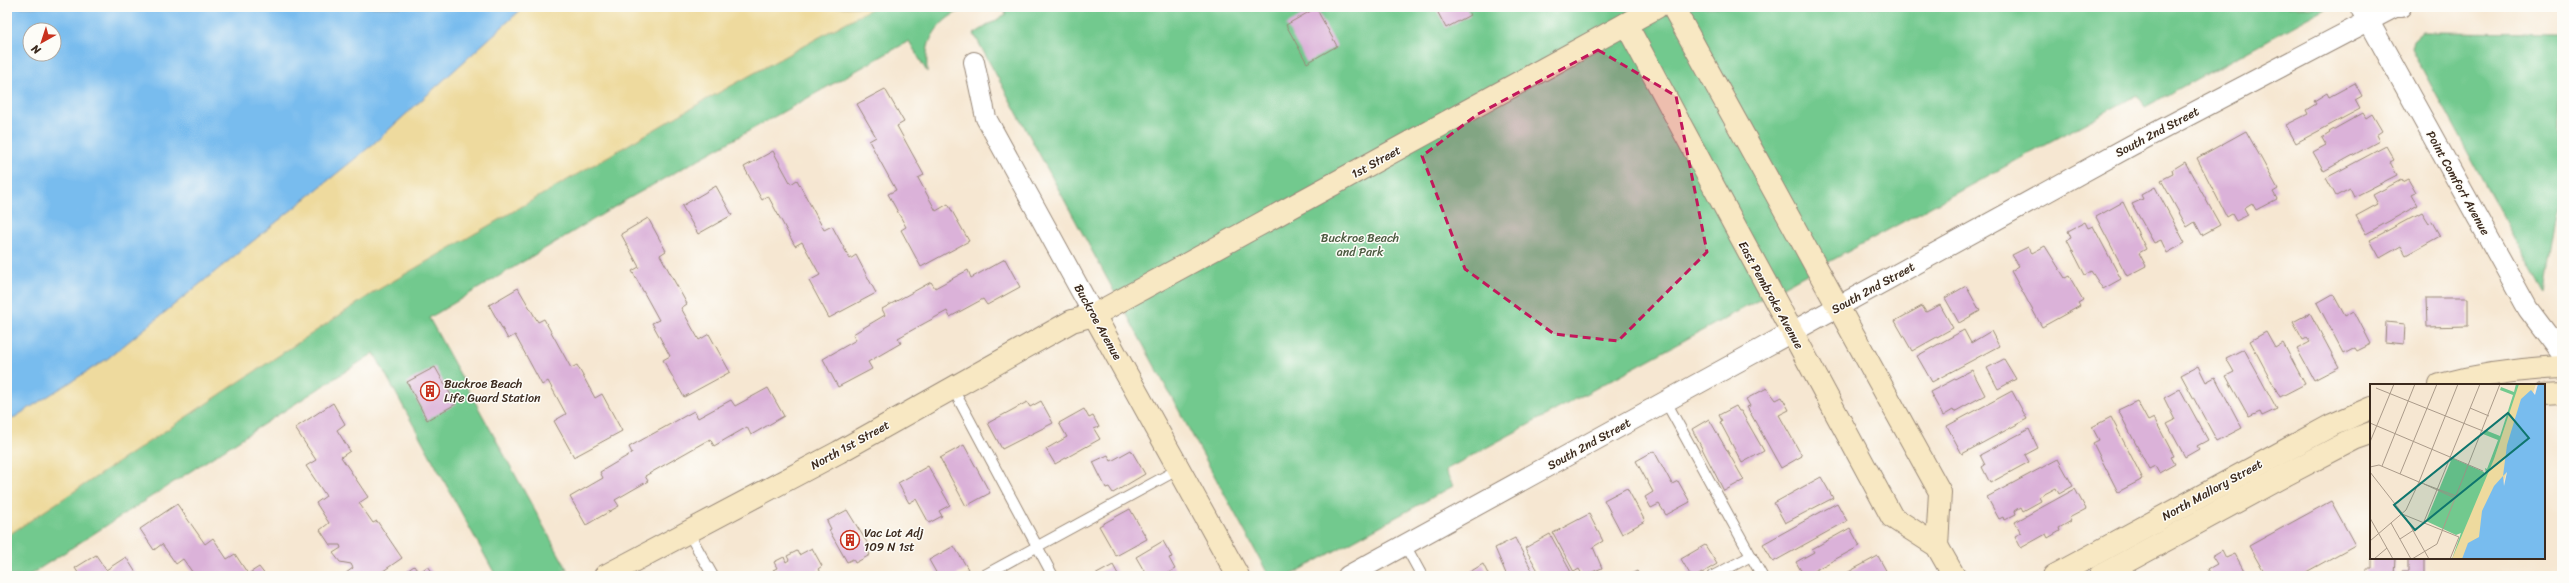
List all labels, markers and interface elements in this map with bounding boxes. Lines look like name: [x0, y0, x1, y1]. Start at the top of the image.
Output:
north arrow: [22, 22, 62, 62]
text: N: [27, 39, 46, 60]
street label: South 2nd Street: [2111, 100, 2203, 164]
street label: Point Comfort Avenue: [2420, 126, 2496, 240]
street label: 1st Street: [1347, 139, 1405, 185]
park label: Buckroe Beach and Park: [1321, 227, 1399, 263]
street label: East Pembroke Avenue: [1732, 237, 1810, 353]
street label: South 2nd Street: [1827, 256, 1919, 320]
street label: Buckroe Avenue: [1068, 280, 1128, 365]
place label: Buckroe Beach Life Guard Station: [444, 373, 541, 409]
building icon: Buckroe Beach Life Guard Station: [419, 380, 441, 402]
inset map: [2370, 384, 2545, 559]
street label: South 2nd Street: [1543, 412, 1635, 476]
street label: North 1st Street: [806, 414, 894, 476]
street label: North Mallory Street: [2157, 453, 2267, 527]
place label: Vac Lot Adj 109 N 1st: [864, 522, 924, 558]
building icon: Vac Lot Adj 109 N 1st: [839, 529, 861, 551]

